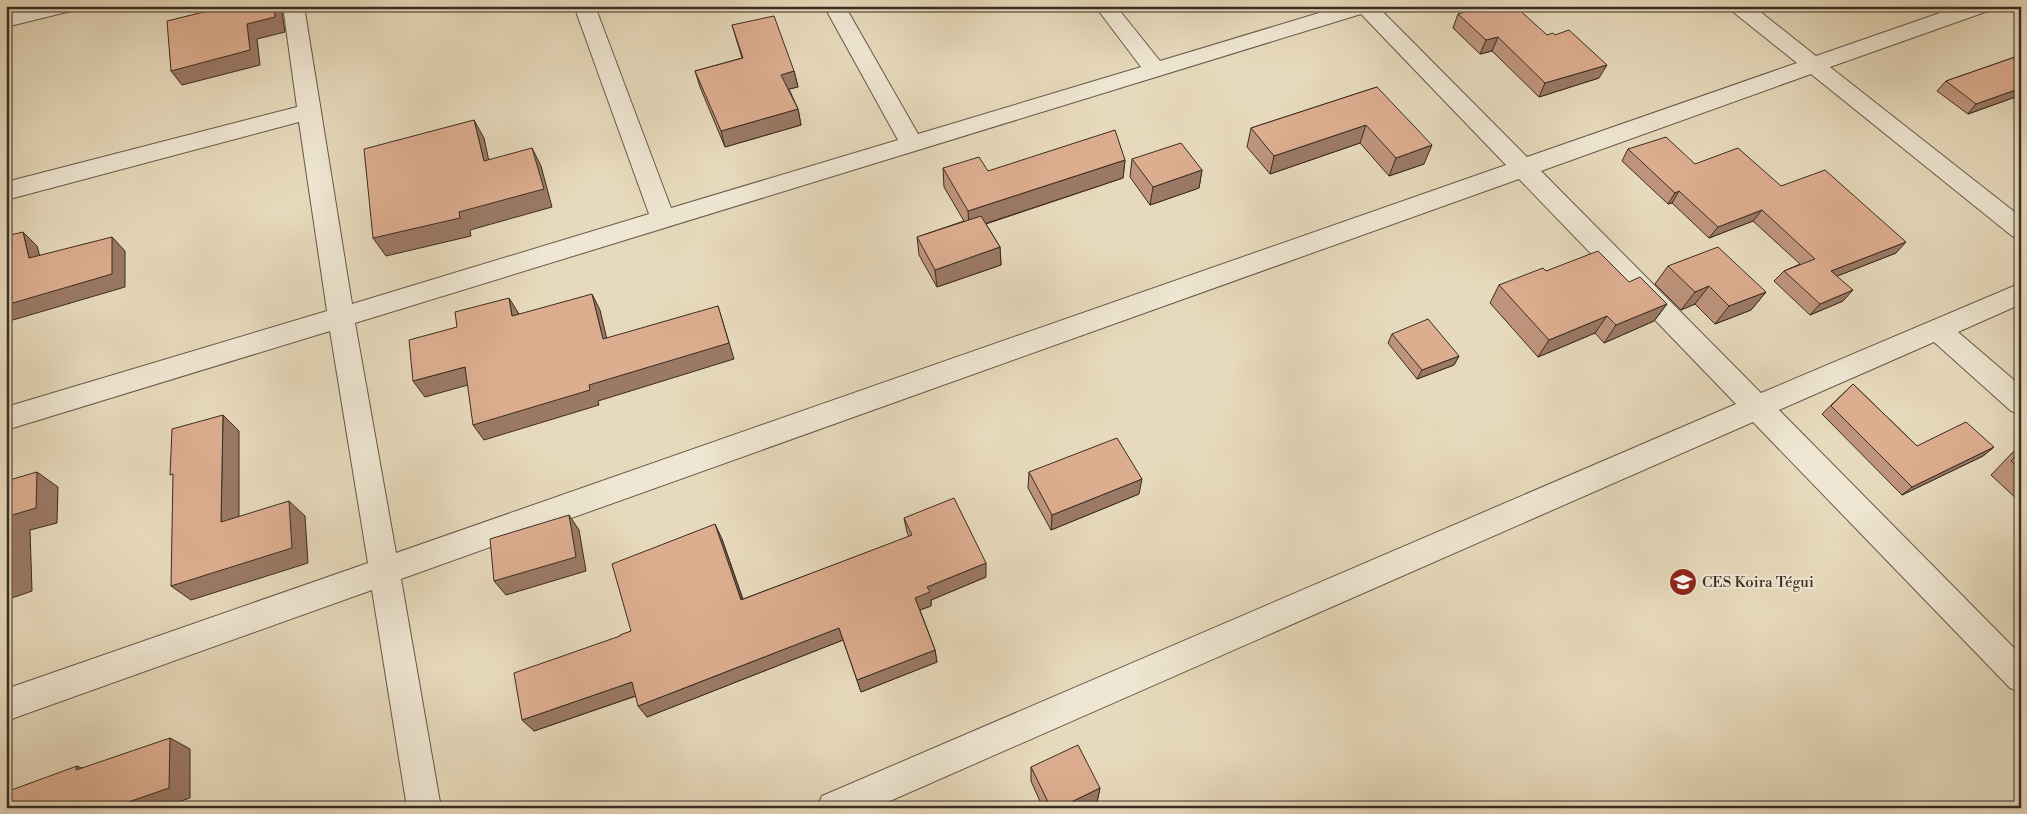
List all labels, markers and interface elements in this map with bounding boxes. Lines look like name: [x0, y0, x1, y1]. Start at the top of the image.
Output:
school or university icon: CES Koira Tégui: [1668, 567, 1698, 597]
place label: CES Koira Tégui: [1702, 573, 1814, 592]

